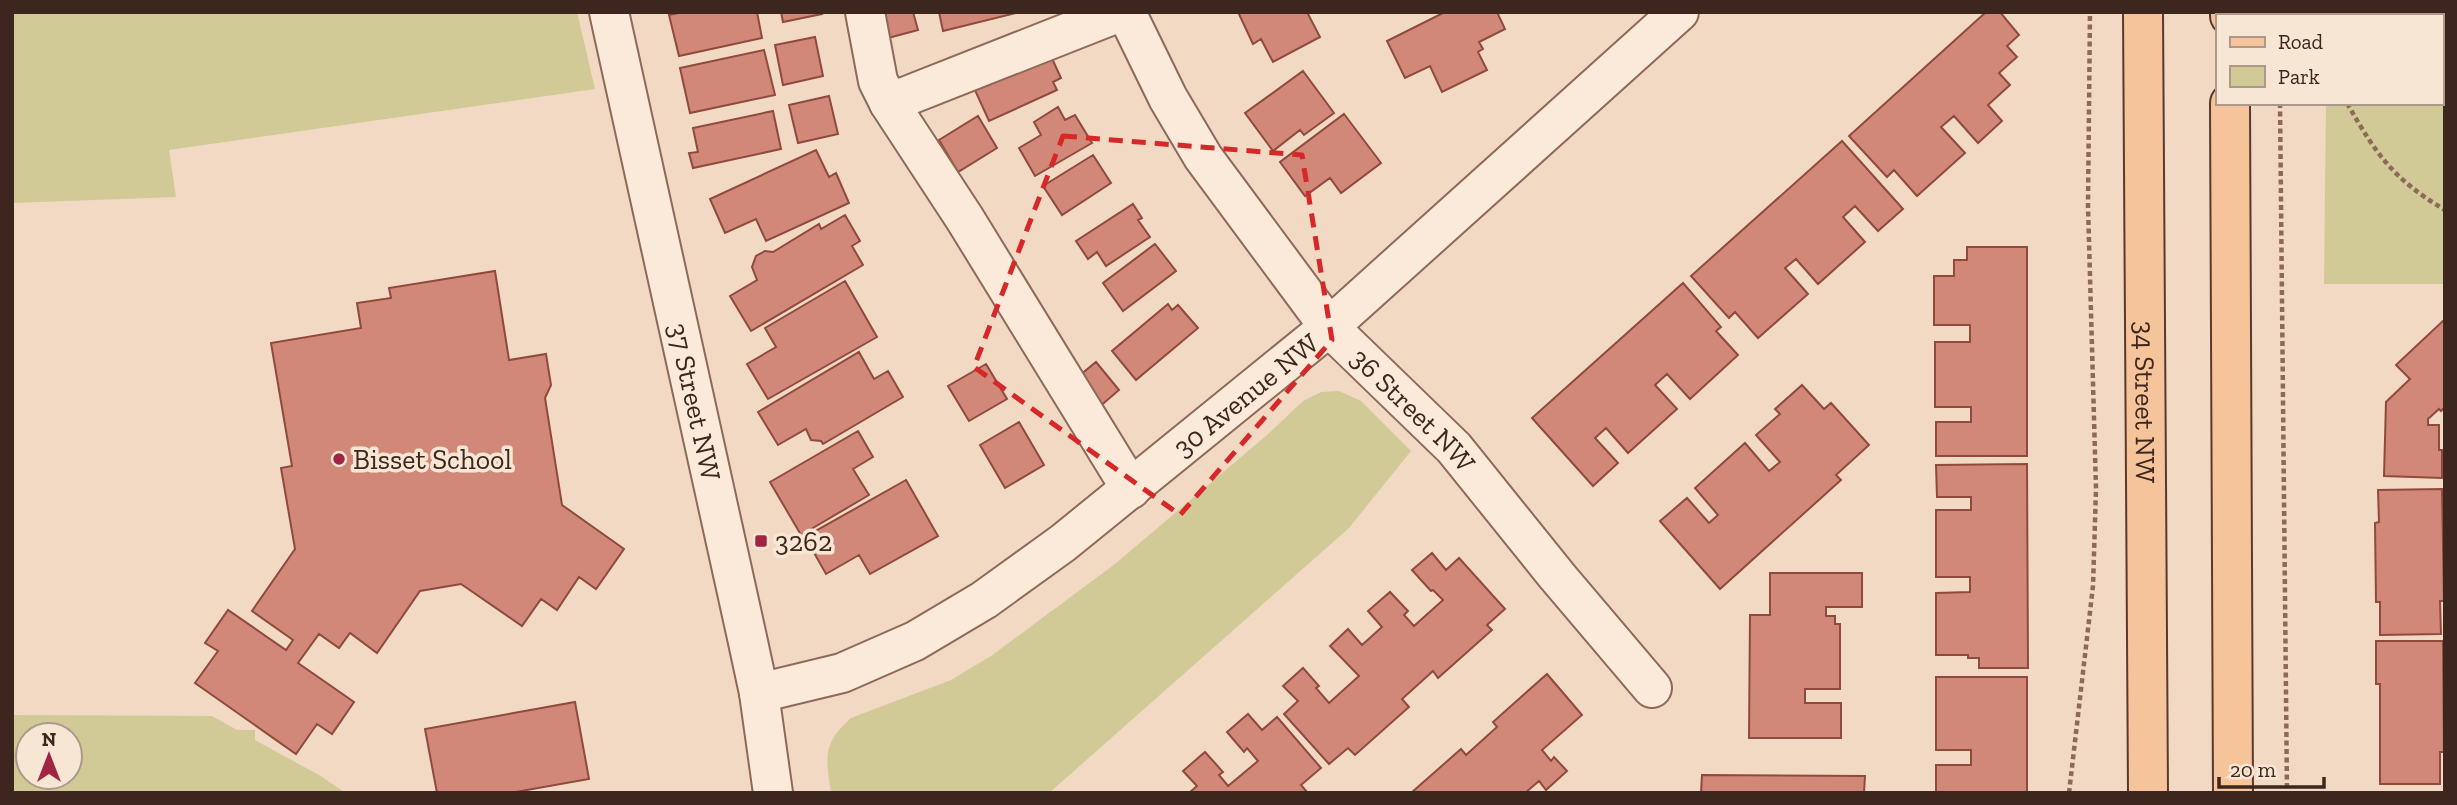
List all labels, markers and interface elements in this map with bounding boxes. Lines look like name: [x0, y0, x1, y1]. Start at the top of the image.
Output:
legend: [2216, 14, 2443, 105]
text: Road: [2278, 29, 2324, 54]
text: Park: [2278, 64, 2320, 89]
street label: 37 Street NW: [662, 320, 729, 484]
street label: 34 Street NW: [2128, 321, 2163, 484]
street label: 30 Avenue NW: [1166, 325, 1325, 463]
street label: 36 Street NW: [1344, 341, 1483, 479]
place label: Bisset School: [353, 443, 512, 476]
marker: Bisset School: [331, 451, 347, 467]
place label: 3262: [775, 525, 832, 558]
marker: 3262: [753, 533, 769, 549]
north arrow: [14, 721, 84, 791]
text: N: [42, 728, 56, 751]
scale bar: [2219, 746, 2324, 790]
text: 20 m: [2230, 757, 2276, 782]

